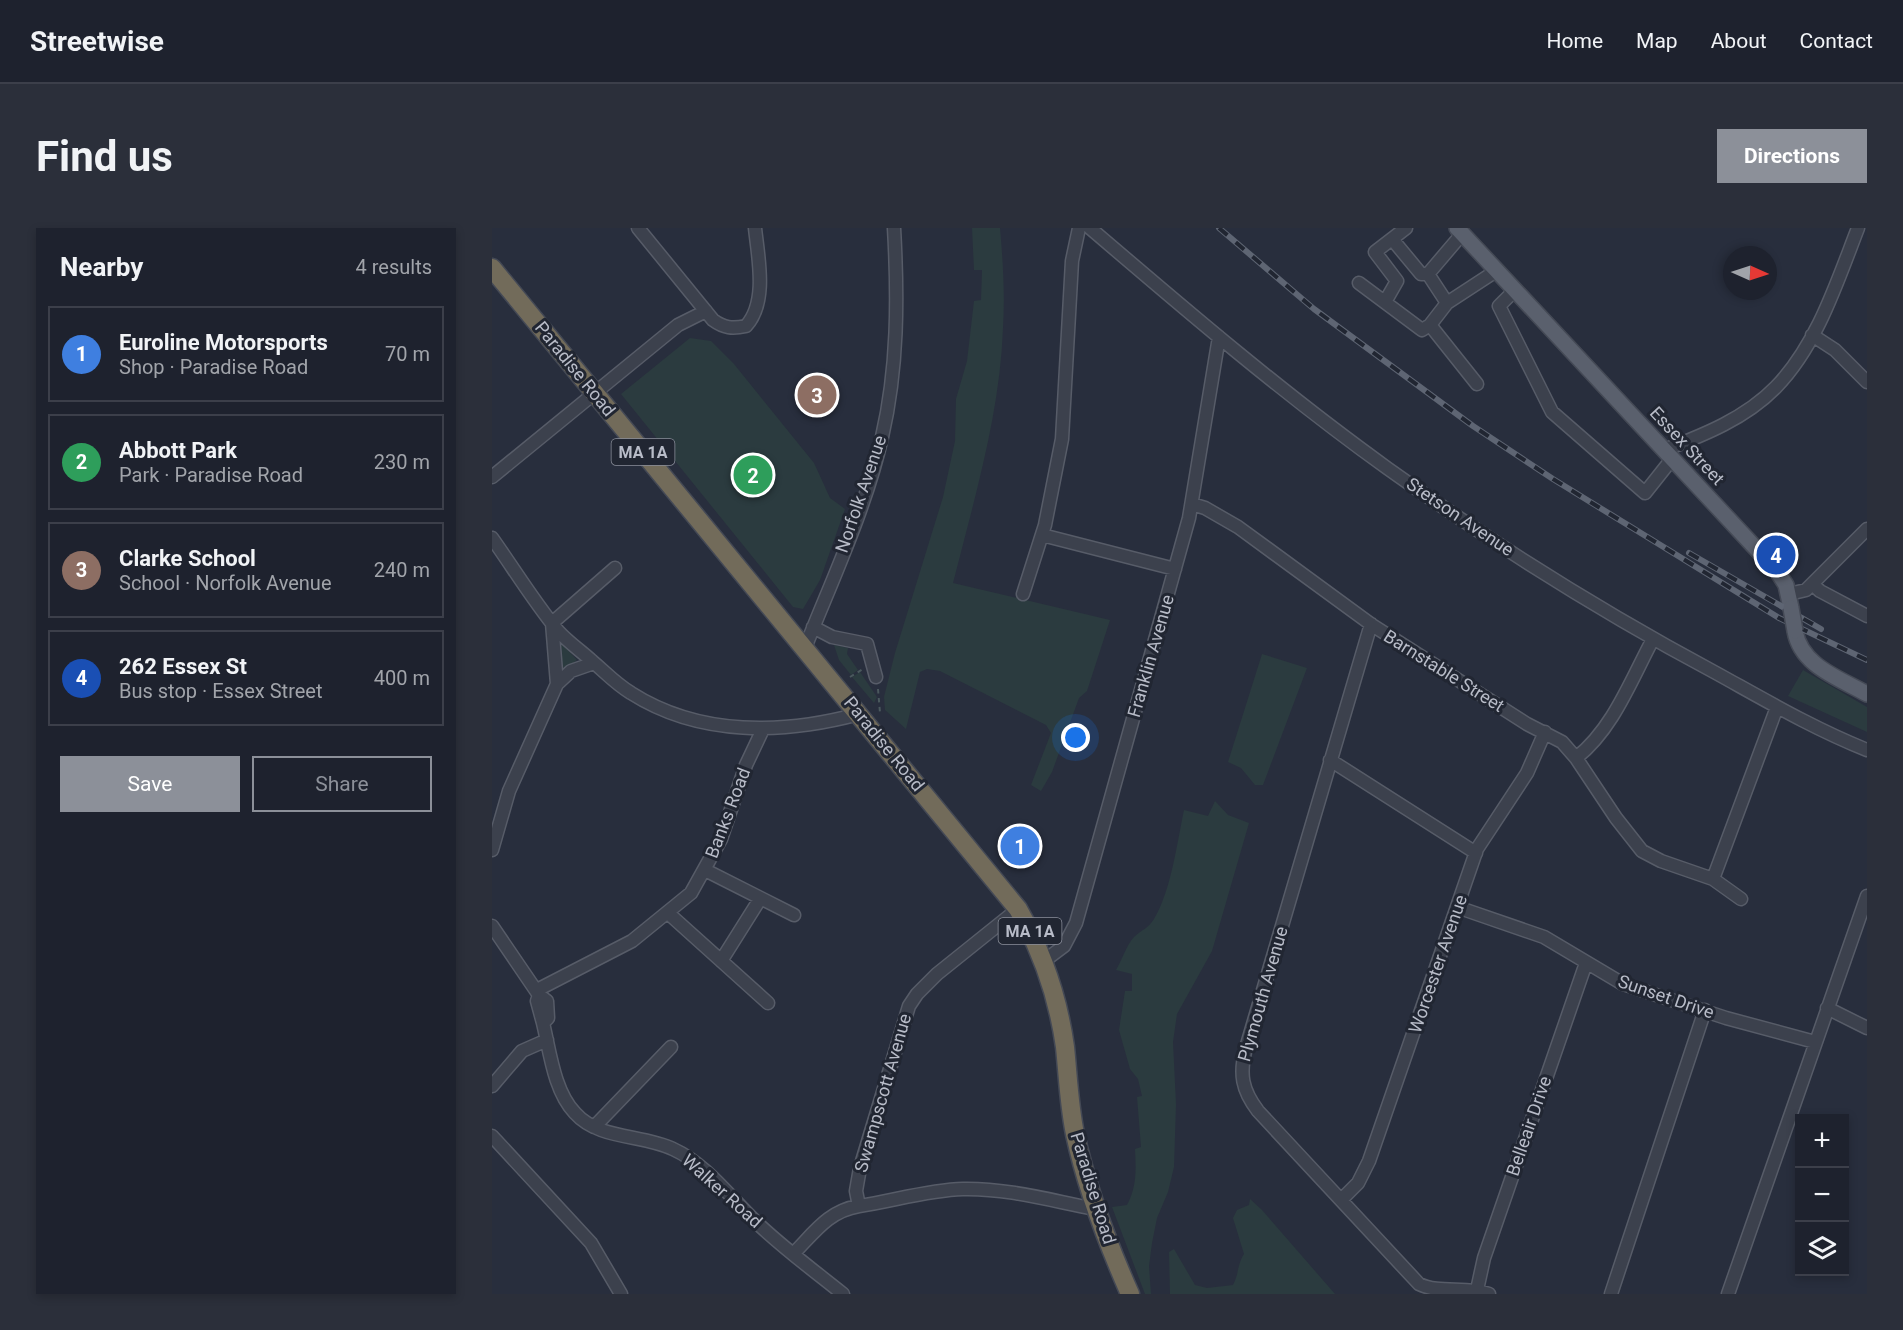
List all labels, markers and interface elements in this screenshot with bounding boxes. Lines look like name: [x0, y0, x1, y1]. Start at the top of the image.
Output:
text: Streetwise: [30, 25, 164, 58]
text: Home: [1547, 29, 1603, 53]
text: Map: [1636, 29, 1678, 53]
text: About: [1711, 29, 1767, 53]
text: Contact: [1800, 29, 1873, 53]
button: Directions: [1717, 129, 1867, 183]
text: Find us: [36, 132, 173, 181]
north arrow: [1723, 246, 1777, 300]
text: Nearby: [60, 252, 143, 282]
text: 4 results: [356, 255, 432, 279]
street label: Paradise Road: [531, 317, 620, 420]
text: Euroline Motorsports: [119, 330, 328, 355]
text: 1: [76, 342, 87, 366]
text: 70 m: [385, 342, 430, 366]
text: Shop · Paradise Road: [119, 355, 308, 379]
pin: 3: [798, 372, 836, 418]
street label: Essex Street: [1646, 402, 1729, 489]
street label: Norfolk Avenue: [831, 432, 890, 555]
text: Abbott Park: [119, 438, 237, 463]
road number: MA 1A: [612, 439, 674, 465]
text: 2: [76, 450, 87, 474]
text: 230 m: [374, 450, 430, 474]
pin: 2: [734, 452, 772, 498]
text: Park · Paradise Road: [119, 463, 303, 487]
street label: Stetson Avenue: [1403, 473, 1518, 560]
pin: 4: [1756, 532, 1796, 578]
text: Clarke School: [119, 546, 256, 571]
text: 3: [76, 558, 87, 582]
text: 240 m: [374, 558, 430, 582]
text: School · Norfolk Avenue: [119, 571, 332, 595]
street label: Franklin Avenue: [1123, 592, 1178, 719]
street label: Barnstable Street: [1380, 625, 1508, 716]
text: 262 Essex St: [119, 654, 247, 679]
text: 4: [76, 666, 87, 690]
text: 400 m: [374, 666, 430, 690]
text: Bus stop · Essex Street: [119, 679, 323, 703]
street label: Paradise Road: [840, 692, 929, 795]
your location: [1061, 723, 1090, 752]
button: Save: [60, 756, 240, 812]
button: Share: [252, 756, 432, 812]
street label: Banks Road: [701, 765, 754, 861]
pin: 1: [1000, 824, 1040, 868]
street label: Worcester Avenue: [1404, 892, 1471, 1036]
road number: MA 1A: [998, 918, 1062, 944]
street label: Plymouth Avenue: [1233, 924, 1292, 1064]
street label: Sunset Drive: [1615, 970, 1717, 1023]
street label: Swampscott Avenue: [850, 1011, 915, 1175]
street label: Belleair Drive: [1502, 1073, 1555, 1179]
map controls: [1795, 1114, 1849, 1276]
button: +: [1795, 1114, 1849, 1168]
street label: Paradise Road: [1067, 1129, 1120, 1246]
street label: Walker Road: [678, 1149, 767, 1232]
button: −: [1795, 1168, 1849, 1222]
button: layers: [1795, 1222, 1849, 1276]

